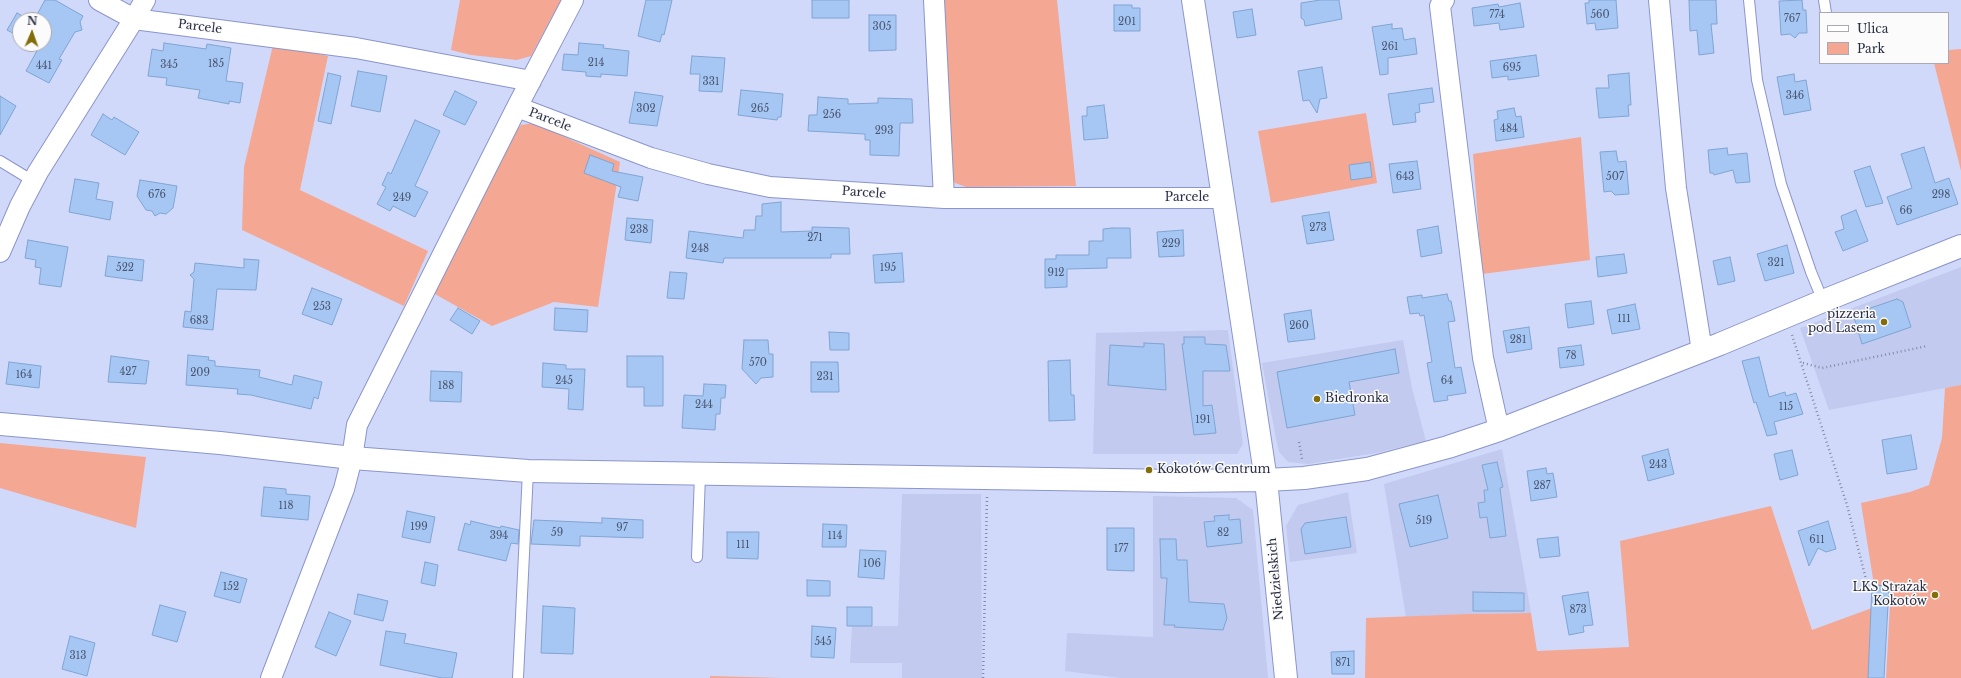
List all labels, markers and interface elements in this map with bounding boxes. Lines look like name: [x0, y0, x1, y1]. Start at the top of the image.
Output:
house number: 774: [1489, 9, 1505, 21]
house number: 560: [1590, 9, 1610, 21]
north arrow: [12, 12, 52, 52]
legend: [1819, 12, 1949, 64]
house number: 767: [1784, 13, 1800, 25]
text: N: [27, 14, 38, 28]
house number: 201: [1118, 16, 1136, 28]
street label: Parcele: [177, 17, 223, 37]
house number: 305: [873, 21, 891, 33]
text: Ulica: [1857, 21, 1888, 36]
house number: 261: [1381, 41, 1399, 53]
text: Park: [1857, 41, 1885, 56]
house number: 214: [588, 57, 604, 69]
house number: 185: [208, 58, 224, 70]
house number: 345: [160, 59, 178, 71]
house number: 441: [36, 60, 52, 72]
house number: 695: [1503, 62, 1521, 74]
house number: 331: [703, 76, 719, 88]
house number: 346: [1786, 90, 1804, 102]
house number: 302: [636, 103, 656, 115]
house number: 265: [751, 103, 769, 115]
street label: Parcele: [527, 105, 573, 135]
house number: 256: [823, 109, 841, 121]
house number: 484: [1500, 123, 1518, 135]
house number: 293: [875, 125, 893, 137]
house number: 643: [1396, 171, 1414, 183]
house number: 507: [1606, 171, 1624, 183]
street label: Parcele: [841, 184, 887, 202]
house number: 676: [148, 189, 166, 201]
house number: 298: [1932, 189, 1950, 201]
street label: Parcele: [1165, 191, 1209, 205]
house number: 249: [393, 192, 411, 204]
house number: 66: [1900, 205, 1912, 217]
house number: 273: [1309, 222, 1327, 234]
house number: 238: [630, 224, 648, 236]
house number: 271: [807, 232, 823, 244]
house number: 229: [1162, 238, 1180, 250]
house number: 248: [691, 243, 709, 255]
house number: 321: [1768, 257, 1784, 269]
house number: 522: [116, 262, 134, 274]
house number: 195: [880, 262, 896, 274]
house number: 912: [1047, 267, 1065, 279]
house number: 253: [313, 301, 331, 313]
place label: pizzeria pod Lasem: [1808, 308, 1876, 336]
house number: 111: [1617, 313, 1631, 325]
house number: 683: [190, 315, 208, 327]
marker: pizzeria pod Lasem: [1879, 317, 1889, 327]
house number: 260: [1289, 320, 1309, 332]
house number: 281: [1510, 334, 1526, 346]
house number: 78: [1565, 350, 1577, 362]
house number: 570: [749, 357, 767, 369]
house number: 427: [119, 366, 137, 378]
house number: 209: [190, 367, 210, 379]
house number: 164: [16, 369, 32, 381]
house number: 231: [817, 371, 833, 383]
house number: 245: [555, 375, 573, 387]
house number: 64: [1441, 375, 1453, 387]
house number: 188: [438, 380, 454, 392]
place label: Biedronka: [1325, 392, 1389, 406]
marker: Biedronka: [1312, 394, 1322, 404]
house number: 244: [695, 399, 713, 411]
house number: 115: [1779, 401, 1793, 413]
house number: 191: [1195, 414, 1211, 426]
house number: 243: [1649, 459, 1667, 471]
place label: Kokotów Centrum: [1157, 463, 1270, 477]
marker: Kokotów Centrum: [1144, 465, 1154, 475]
house number: 287: [1533, 480, 1551, 492]
house number: 118: [279, 500, 293, 512]
house number: 519: [1416, 515, 1432, 527]
house number: 199: [410, 521, 428, 533]
house number: 97: [616, 522, 628, 534]
house number: 59: [551, 527, 563, 539]
house number: 82: [1217, 527, 1229, 539]
house number: 394: [490, 530, 508, 542]
house number: 114: [828, 530, 842, 542]
house number: 611: [1809, 534, 1825, 546]
street label: Niedzielskich: [1265, 537, 1287, 621]
house number: 111: [736, 539, 750, 551]
house number: 177: [1114, 543, 1128, 555]
house number: 106: [863, 558, 881, 570]
house number: 152: [223, 581, 239, 593]
place label: LKS Strażak Kokotów: [1852, 581, 1927, 609]
marker: LKS Strażak Kokotów: [1930, 590, 1940, 600]
house number: 873: [1569, 604, 1587, 616]
house number: 545: [814, 636, 832, 648]
house number: 313: [70, 650, 86, 662]
house number: 871: [1335, 657, 1351, 669]

